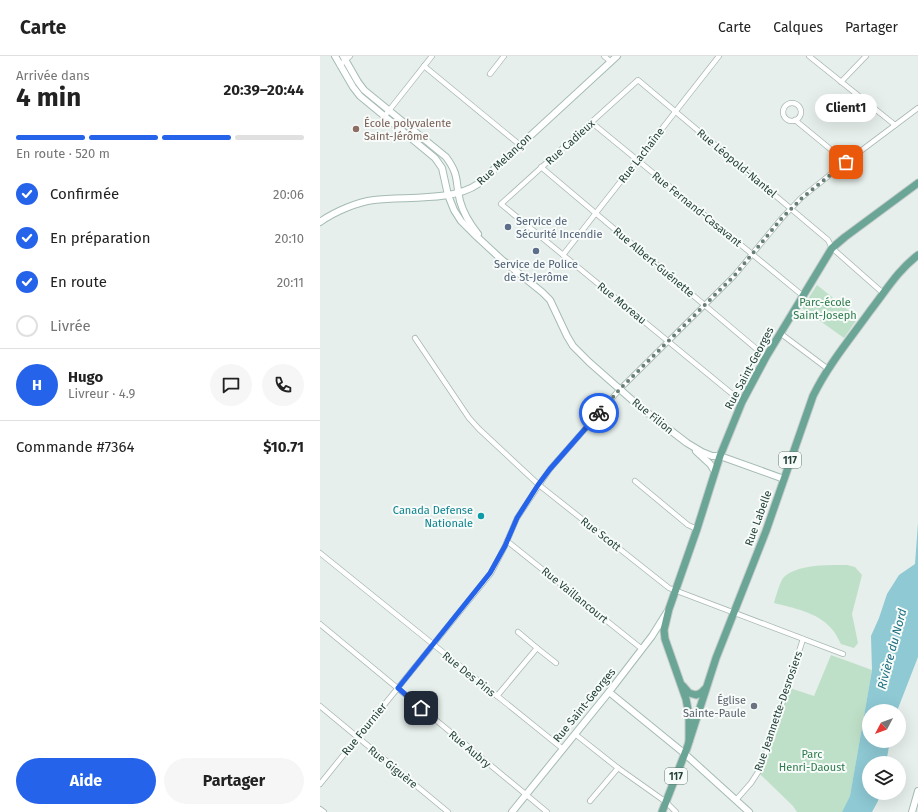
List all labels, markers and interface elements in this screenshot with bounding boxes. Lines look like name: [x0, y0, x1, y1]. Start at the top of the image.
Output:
text: Carte: [20, 16, 66, 39]
text: Carte: [718, 19, 751, 36]
text: Calques: [773, 19, 823, 36]
text: Partager: [845, 19, 898, 36]
text: Arrivée dans: [16, 68, 90, 83]
text: 20:39–20:44: [224, 81, 304, 99]
text: 4 min: [16, 82, 81, 113]
callout: Client1: [815, 94, 877, 122]
text: Client1: [826, 100, 866, 115]
place label: École polyvalente Saint-Jérôme: [364, 116, 451, 143]
street label: Rue Cadieux: [543, 117, 598, 168]
marker: École polyvalente Saint-Jérôme: [351, 124, 361, 134]
street label: Rue Lachaîne: [616, 125, 667, 186]
street label: Rue Léopold-Nantel: [694, 126, 779, 200]
street label: Rue Melançon: [474, 131, 534, 188]
pin: [829, 145, 863, 179]
text: En route · 520 m: [16, 146, 110, 161]
icon: bag: [835, 151, 857, 173]
street label: Rue Fernand-Casavant: [649, 169, 744, 250]
icon: check: [16, 183, 38, 205]
text: Confirmée: [50, 185, 119, 203]
text: 20:06: [273, 187, 304, 202]
place label: Service de Sécurité Incendie: [516, 215, 602, 241]
marker: Service de Sécurité Incendie: [503, 222, 513, 232]
street label: Rue Albert-Guénette: [611, 225, 697, 300]
icon: check: [16, 227, 38, 249]
text: En préparation: [50, 229, 151, 247]
text: 20:10: [275, 231, 304, 246]
marker: Service de Police de St-Jerôme: [531, 246, 541, 256]
place label: Service de Police de St-Jerôme: [494, 258, 578, 284]
icon: check: [16, 271, 38, 293]
text: En route: [50, 273, 107, 291]
text: 20:11: [277, 275, 304, 290]
street label: Rue Moreau: [595, 280, 649, 327]
park label: Parc-école Saint-Joseph: [793, 296, 857, 322]
text: Livrée: [50, 317, 91, 335]
street label: Rue Saint-Georges: [722, 325, 777, 412]
button: chat: [210, 364, 252, 406]
button: phone: [262, 364, 304, 406]
text: Hugo: [68, 368, 103, 386]
text: H: [32, 376, 42, 394]
text: Livreur · 4.9: [68, 386, 135, 401]
courier: [579, 393, 619, 433]
street label: Rue Filion: [629, 396, 676, 437]
icon: bike: [588, 402, 610, 424]
text: Commande #7364: [16, 438, 134, 456]
text: $10.71: [263, 438, 304, 456]
road number: 117: [779, 452, 801, 468]
street label: Rue Labelle: [742, 489, 775, 548]
place label: Canada Defense Nationale: [393, 504, 473, 530]
marker: Canada Defense Nationale: [476, 511, 486, 521]
street label: Rue Scott: [578, 515, 623, 554]
street label: Rue Vaillancourt: [539, 565, 611, 626]
water label: Rivière du Nord: [875, 607, 909, 691]
street label: Rue Des Pins: [440, 649, 498, 700]
street label: Rue Jeannette-Desrosiers: [752, 649, 805, 773]
street label: Rue Saint-Georges: [551, 666, 618, 745]
pin: [404, 691, 438, 725]
place label: Église Sainte-Paule: [683, 693, 746, 720]
icon: home: [410, 697, 432, 719]
street label: Rue Fournier: [339, 700, 390, 758]
marker: Église Sainte-Paule: [749, 701, 759, 711]
north arrow: [862, 704, 906, 748]
map controls: [862, 704, 906, 800]
street label: Rue Aubry: [446, 728, 494, 771]
street label: Rue Giguère: [365, 743, 420, 791]
park label: Parc Henri-Daoust: [779, 748, 845, 774]
button: layers: [862, 756, 906, 800]
button: Aide: [16, 758, 156, 804]
button: Partager: [164, 758, 304, 804]
road number: 117: [665, 768, 687, 784]

